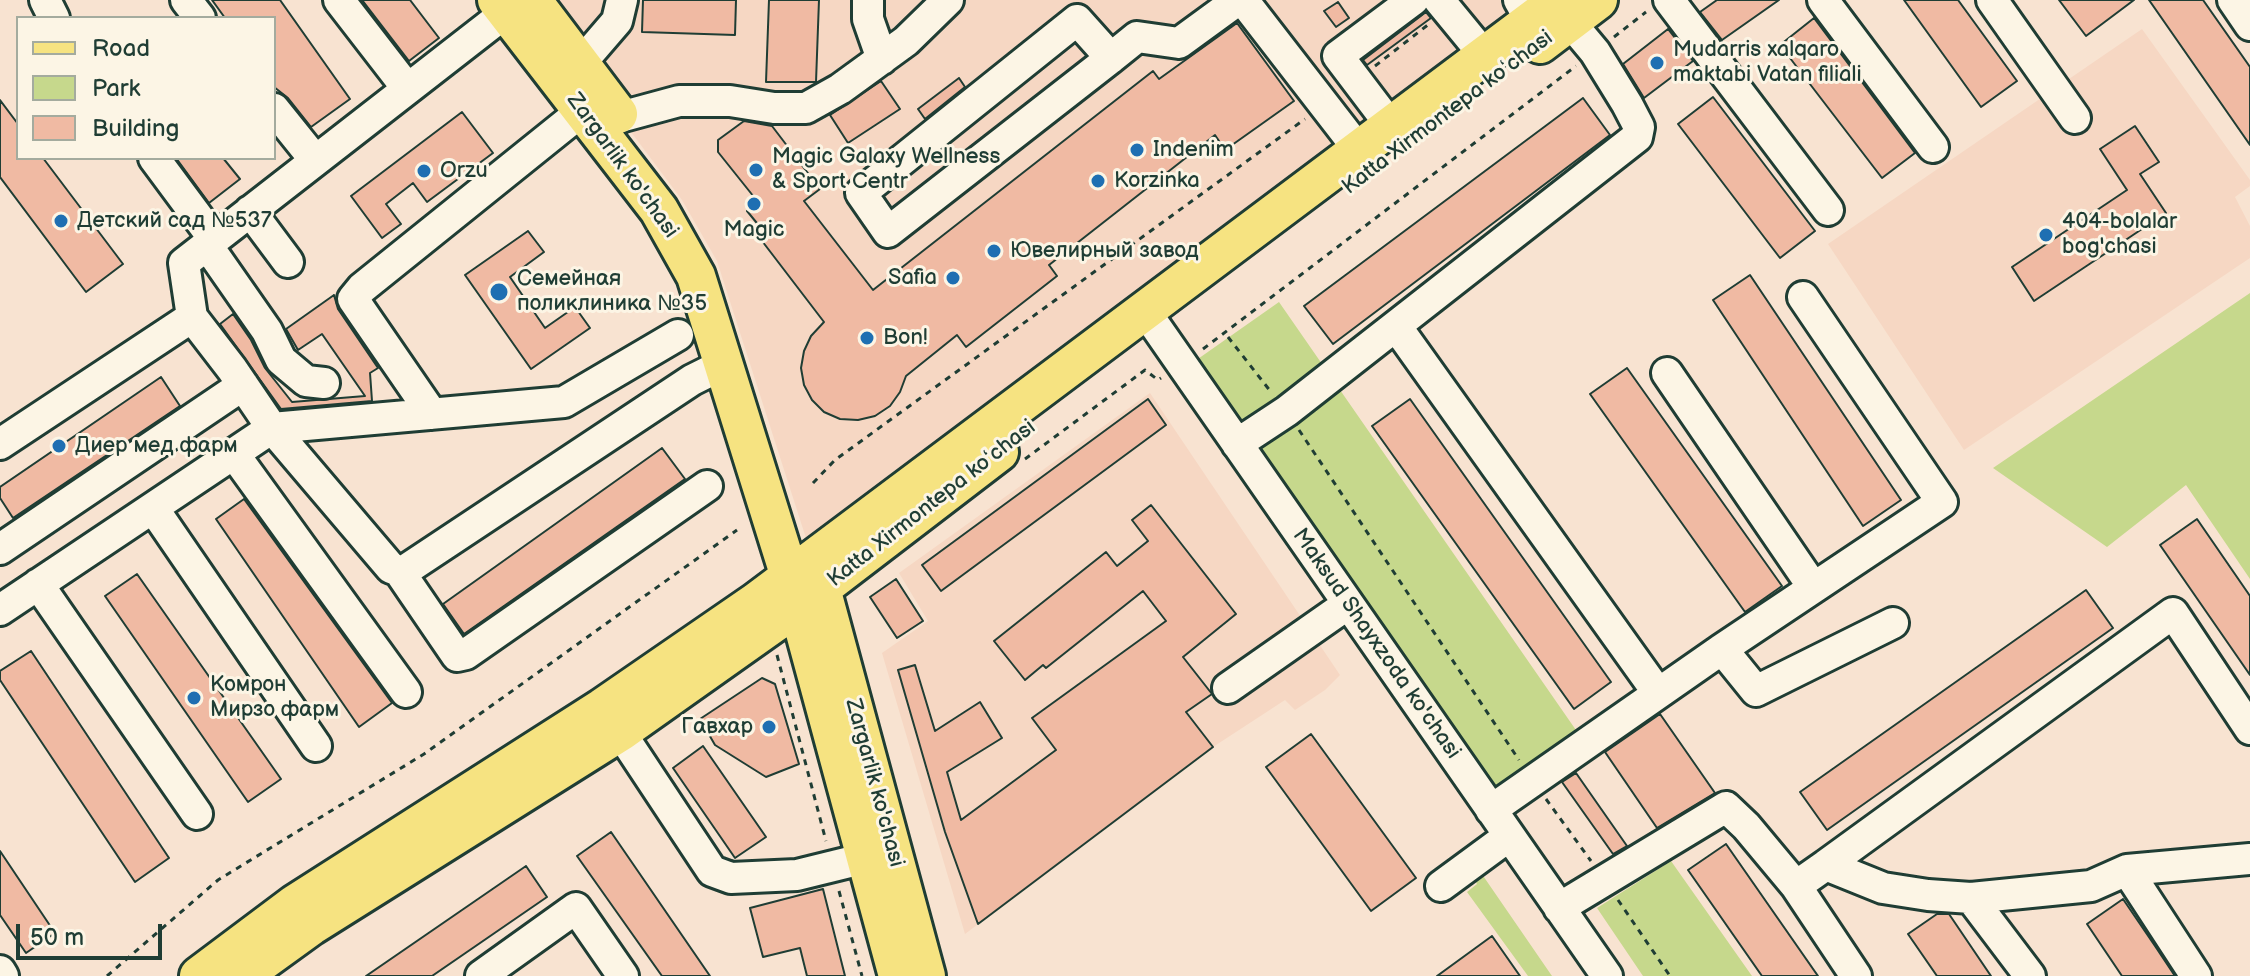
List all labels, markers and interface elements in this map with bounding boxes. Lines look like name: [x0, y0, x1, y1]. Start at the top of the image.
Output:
legend: [16, 16, 276, 160]
street label: Katta Xirmontepa koʻchasi: [1338, 25, 1558, 201]
text: Road: [92, 34, 150, 63]
place label: Mudarris xalqaro maktabi Vatan filiali: [1673, 37, 1862, 88]
marker: Mudarris xalqaro maktabi Vatan filiali: [1648, 54, 1666, 72]
text: Park: [92, 74, 140, 103]
street label: Zargarlik ko'chasi: [561, 88, 683, 244]
text: Building: [92, 114, 179, 143]
place label: Indenim: [1153, 137, 1234, 163]
marker: Indenim: [1128, 141, 1146, 159]
place label: Magic Galaxy Wellness & Sport Centr: [772, 144, 1000, 196]
place label: Orzu: [440, 158, 488, 184]
marker: Magic Galaxy Wellness & Sport Centr: [747, 161, 765, 179]
marker: Orzu: [415, 162, 433, 180]
place label: Korzinka: [1114, 168, 1200, 194]
marker: Korzinka: [1089, 172, 1107, 190]
marker: Magic: [745, 195, 763, 213]
place label: Детский сад №537: [77, 208, 272, 234]
place label: 404-bolalar bog'chasi: [2062, 209, 2177, 260]
marker: Детский сад №537: [52, 212, 70, 230]
place label: Magic: [724, 217, 784, 243]
marker: 404-bolalar bog'chasi: [2037, 226, 2055, 244]
place label: Ювелирный завод: [1010, 238, 1199, 264]
marker: Ювелирный завод: [985, 242, 1003, 260]
place label: Safia: [888, 265, 937, 291]
place label: Семейная поликлиника №35: [517, 266, 707, 318]
marker: Safia: [944, 269, 962, 287]
marker: Семейная поликлиника №35: [488, 281, 510, 303]
place label: Bon!: [883, 325, 928, 351]
marker: Bon!: [858, 329, 876, 347]
street label: Katta Xirmontepa koʻchasi: [823, 415, 1041, 593]
place label: Диер мед фарм: [75, 433, 238, 459]
marker: Диер мед фарм: [50, 437, 68, 455]
street label: Maksud Shayxzoda ko'chasi: [1286, 524, 1466, 764]
place label: Комрон Мирзо фарм: [210, 672, 339, 724]
marker: Комрон Мирзо фарм: [185, 689, 203, 707]
street label: Zargarlik ko'chasi: [839, 696, 909, 870]
place label: Гавхар: [681, 714, 753, 740]
marker: Гавхар: [760, 718, 778, 736]
scale bar: [20, 908, 166, 958]
text: 50 m: [30, 923, 84, 952]

